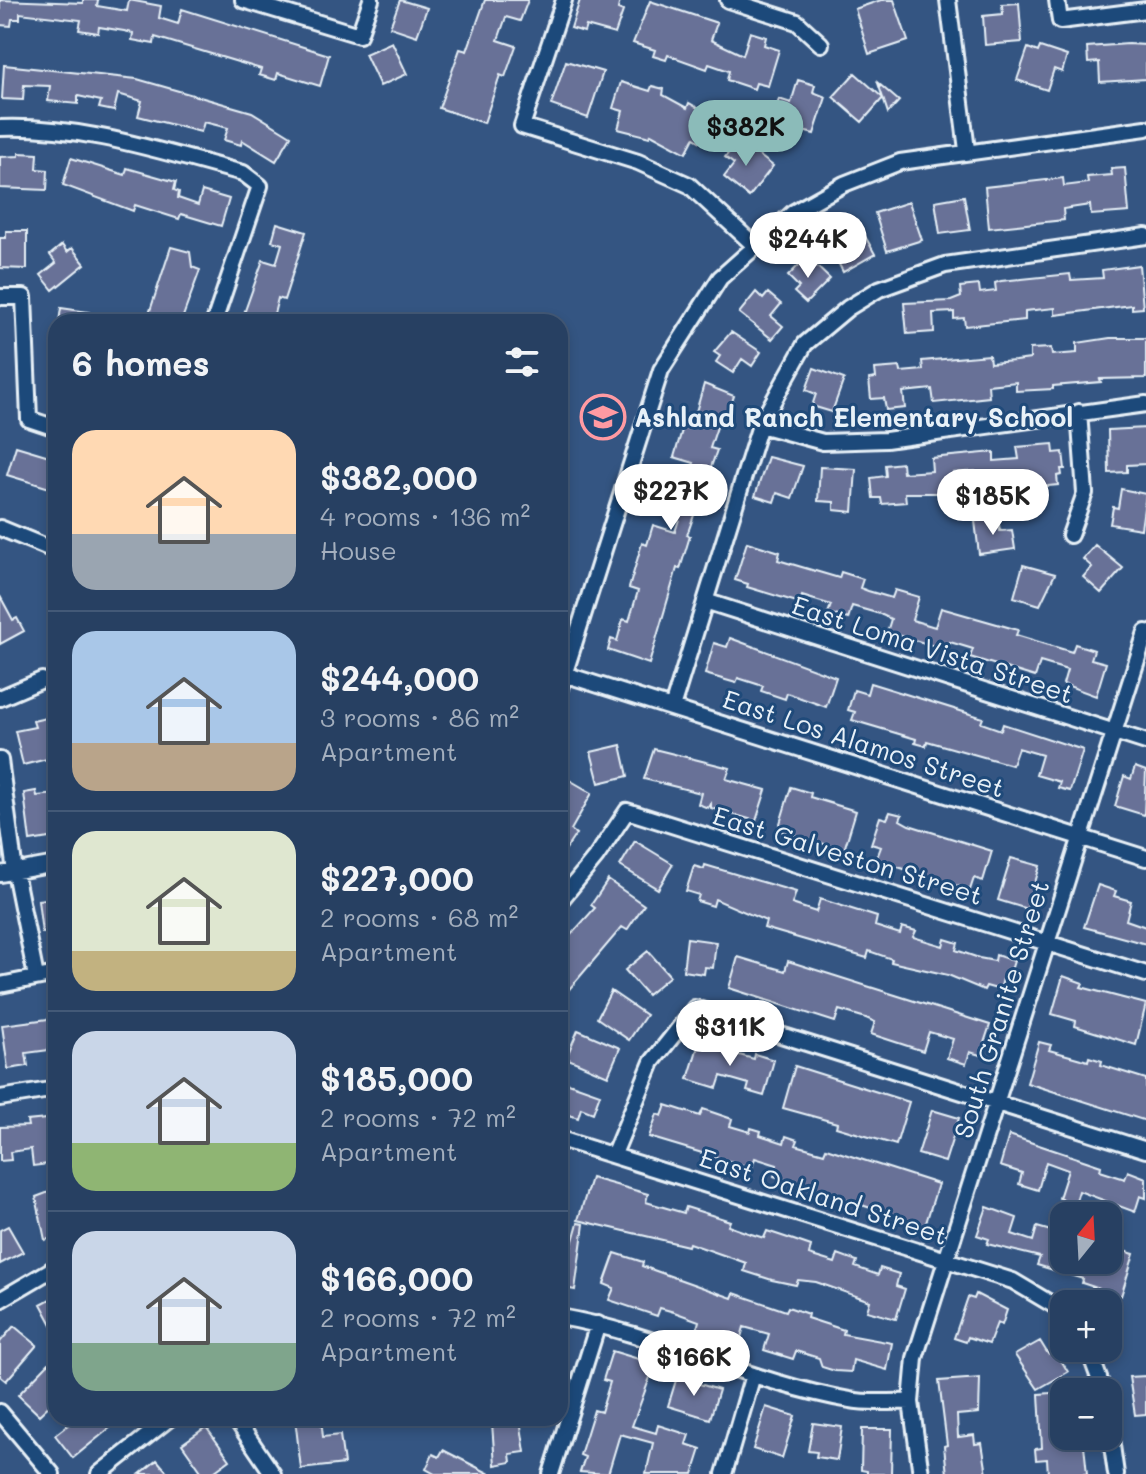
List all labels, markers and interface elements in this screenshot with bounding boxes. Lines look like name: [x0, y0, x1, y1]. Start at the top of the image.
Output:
pin: $382K: [690, 100, 802, 168]
text: $382K: [706, 109, 786, 143]
pin: $244K: [752, 212, 864, 280]
text: $244K: [768, 221, 848, 255]
text: 6 homes: [72, 340, 210, 385]
icon: filters: [500, 340, 544, 384]
school or university icon: Ashland Ranch Elementary School: [579, 393, 627, 441]
place label: Ashland Ranch Elementary School: [634, 400, 1073, 434]
text: $382,000: [320, 454, 478, 499]
icon: home: [136, 462, 232, 558]
pin: $227K: [615, 464, 727, 532]
pin: $185K: [937, 469, 1049, 537]
text: $227K: [633, 473, 709, 507]
text: $185K: [955, 478, 1031, 512]
text: 4 rooms · 136 m²: [320, 499, 530, 533]
text: House: [320, 533, 397, 567]
street label: East Loma Vista Street: [788, 587, 1078, 711]
text: $244,000: [320, 655, 479, 700]
icon: home: [136, 663, 232, 759]
street label: East Los Alamos Street: [719, 681, 1009, 805]
text: 3 rooms · 86 m²: [320, 700, 519, 734]
text: Apartment: [320, 734, 457, 768]
street label: East Galveston Street: [709, 798, 987, 912]
text: $227,000: [320, 855, 474, 900]
icon: home: [136, 863, 232, 959]
street label: South Granite Street: [946, 876, 1056, 1142]
text: 2 rooms · 68 m²: [320, 900, 518, 934]
text: Apartment: [320, 934, 457, 968]
pin: $311K: [674, 1000, 786, 1068]
text: $311K: [694, 1009, 766, 1043]
text: $185,000: [320, 1055, 473, 1100]
icon: home: [136, 1063, 232, 1159]
text: 2 rooms · 72 m²: [320, 1100, 516, 1134]
text: Apartment: [320, 1134, 457, 1168]
street label: East Oakland Street: [696, 1140, 952, 1252]
north arrow: [1050, 1202, 1122, 1274]
map controls: [1050, 1202, 1122, 1450]
text: $166,000: [320, 1255, 473, 1300]
icon: home: [136, 1263, 232, 1359]
button: +: [1050, 1290, 1122, 1362]
text: 2 rooms · 72 m²: [320, 1300, 516, 1334]
pin: $166K: [638, 1330, 750, 1398]
text: Apartment: [320, 1334, 457, 1368]
text: $166K: [656, 1339, 732, 1373]
button: −: [1050, 1378, 1122, 1450]

